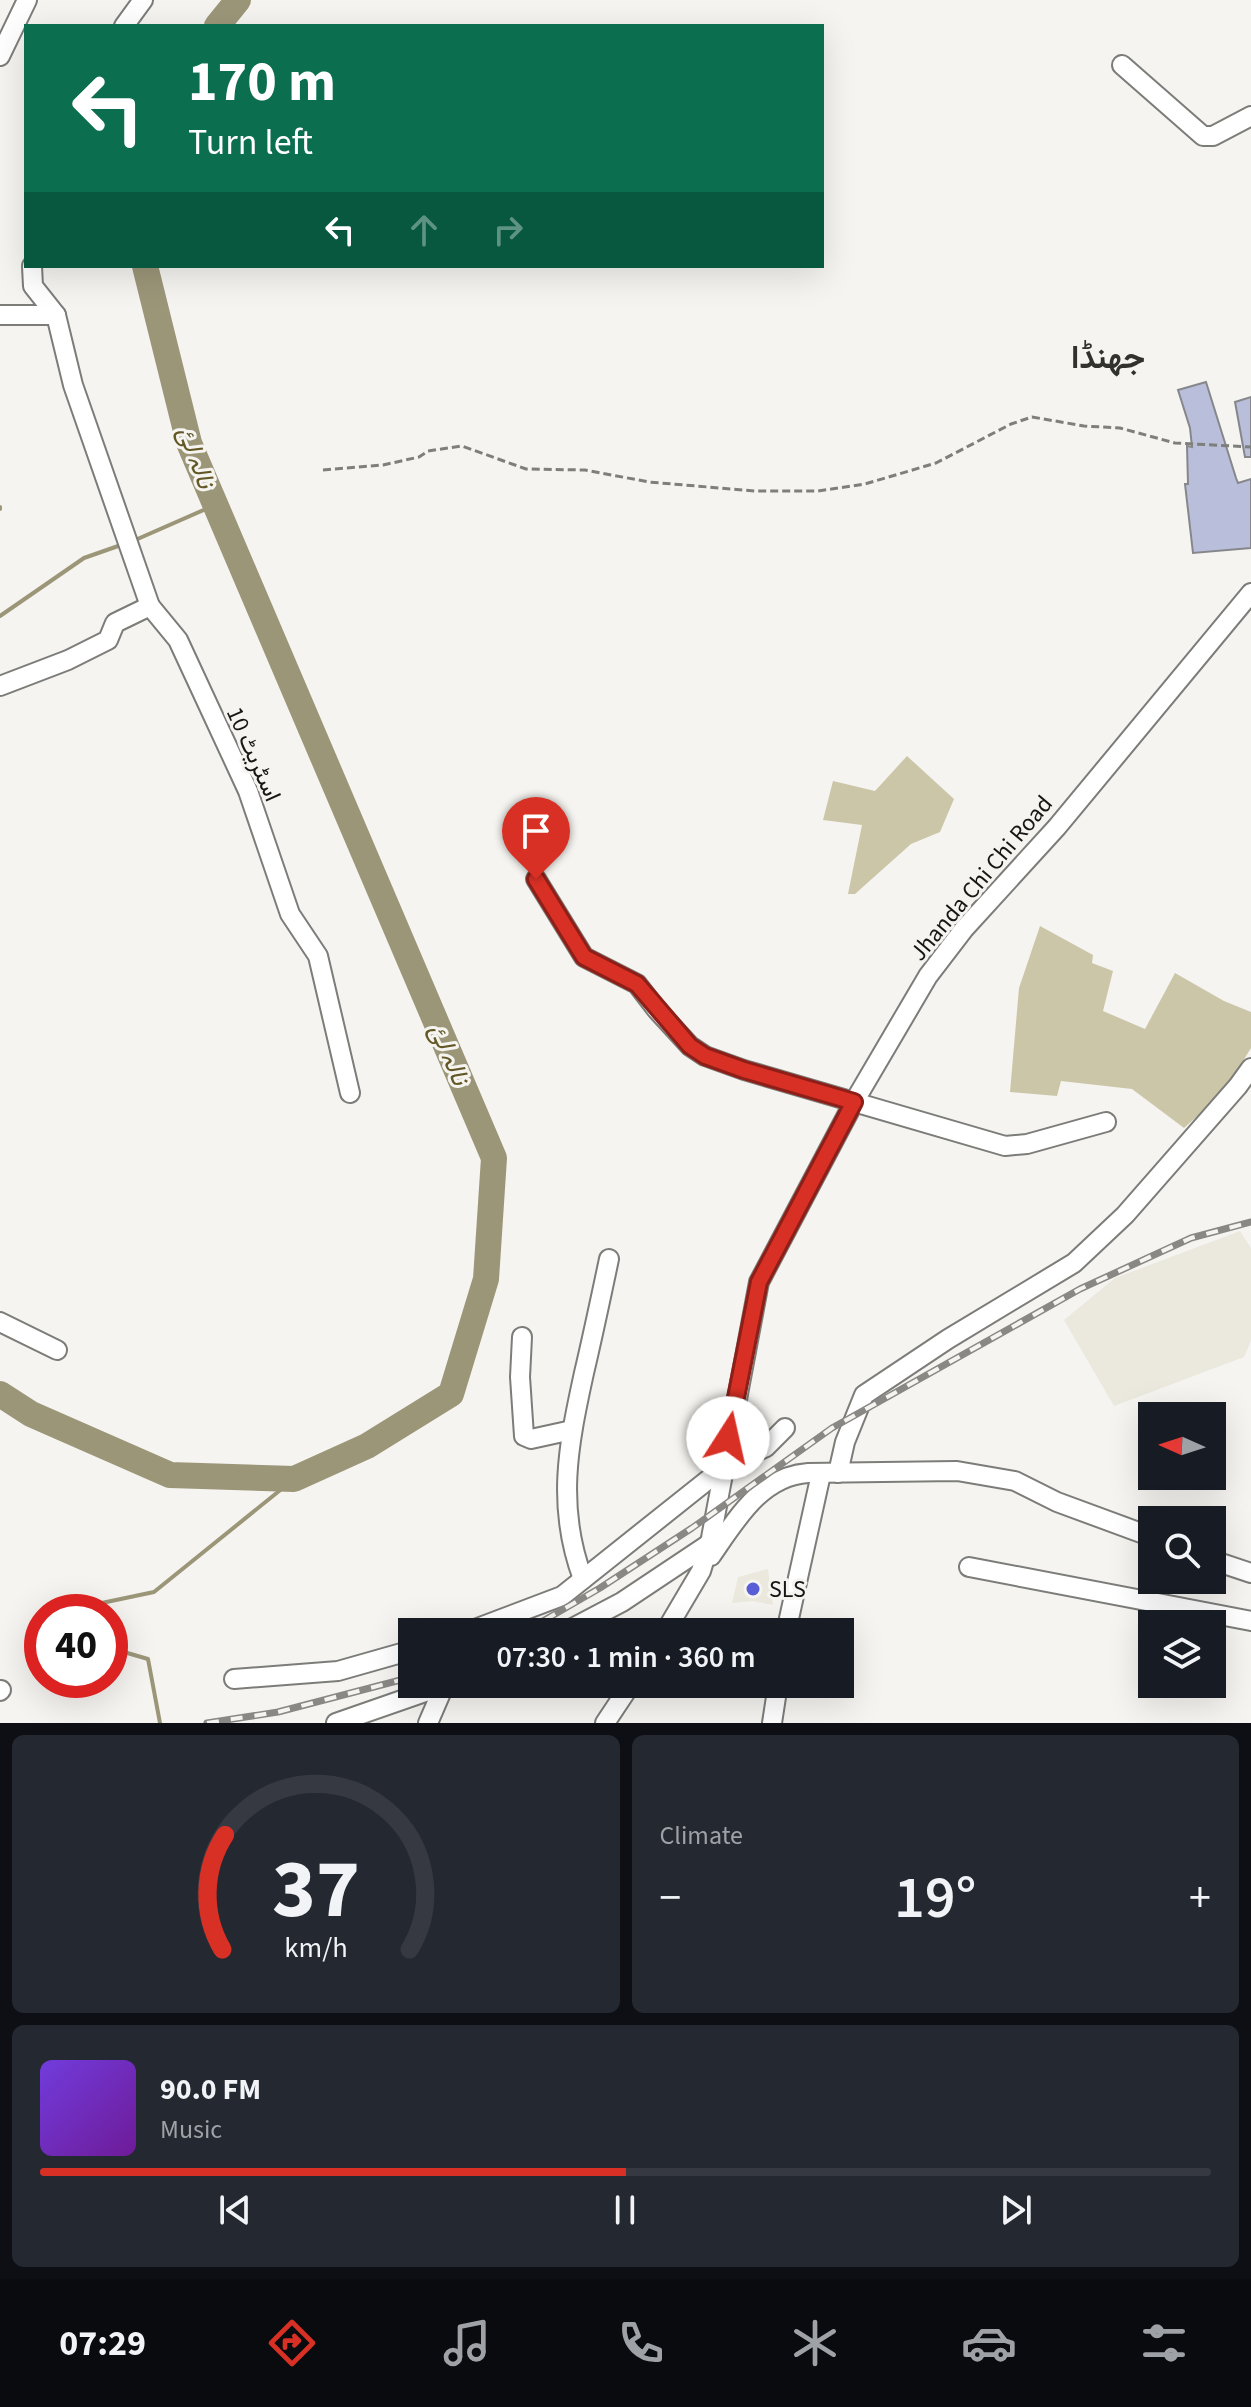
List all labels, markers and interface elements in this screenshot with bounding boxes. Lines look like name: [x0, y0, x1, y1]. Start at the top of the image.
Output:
text: 170 m: [188, 43, 336, 122]
icon: left: [56, 56, 160, 160]
text: Turn left: [188, 117, 313, 168]
icon: left: [318, 208, 362, 252]
icon: ahead: [402, 208, 446, 252]
icon: right: [486, 208, 530, 252]
district label: جھنڈا: [1071, 335, 1145, 381]
water label: نالہ لئ: [168, 421, 225, 495]
street label: اسٹریٹ 10: [217, 701, 290, 807]
street label: Jhanda Chi Chi Road: [902, 788, 1061, 969]
pin: [502, 797, 570, 879]
icon: arrive: [514, 809, 558, 853]
water label: نالہ لئ: [420, 1018, 480, 1092]
position arrow: [686, 1396, 770, 1480]
north arrow: [1138, 1402, 1226, 1490]
map controls: [1138, 1402, 1226, 1698]
button: search: [1138, 1506, 1226, 1594]
place label: SLS: [769, 1572, 806, 1607]
marker: SLS: [744, 1580, 762, 1598]
speed limit sign: 40: [24, 1594, 128, 1698]
button: layers: [1138, 1610, 1226, 1698]
text: 07:30 · 1 min · 360 m: [496, 1636, 756, 1679]
text: Climate: [660, 1817, 743, 1854]
text: 37: [272, 1831, 360, 1949]
text: 19°: [894, 1856, 976, 1941]
text: −: [660, 1867, 681, 1930]
text: +: [1189, 1867, 1211, 1930]
text: km/h: [284, 1928, 347, 1968]
text: 90.0 FM: [160, 2068, 261, 2111]
text: Music: [160, 2111, 222, 2148]
icon: previous: [213, 2188, 257, 2232]
icon: pause: [603, 2188, 647, 2232]
icon: next: [994, 2188, 1038, 2232]
icon: directions: [264, 2315, 320, 2371]
icon: music: [439, 2315, 495, 2371]
icon: phone: [613, 2315, 669, 2371]
icon: climate: [787, 2315, 843, 2371]
icon: car: [961, 2315, 1017, 2371]
icon: filters: [1136, 2315, 1192, 2371]
text: 07:29: [59, 2318, 146, 2369]

